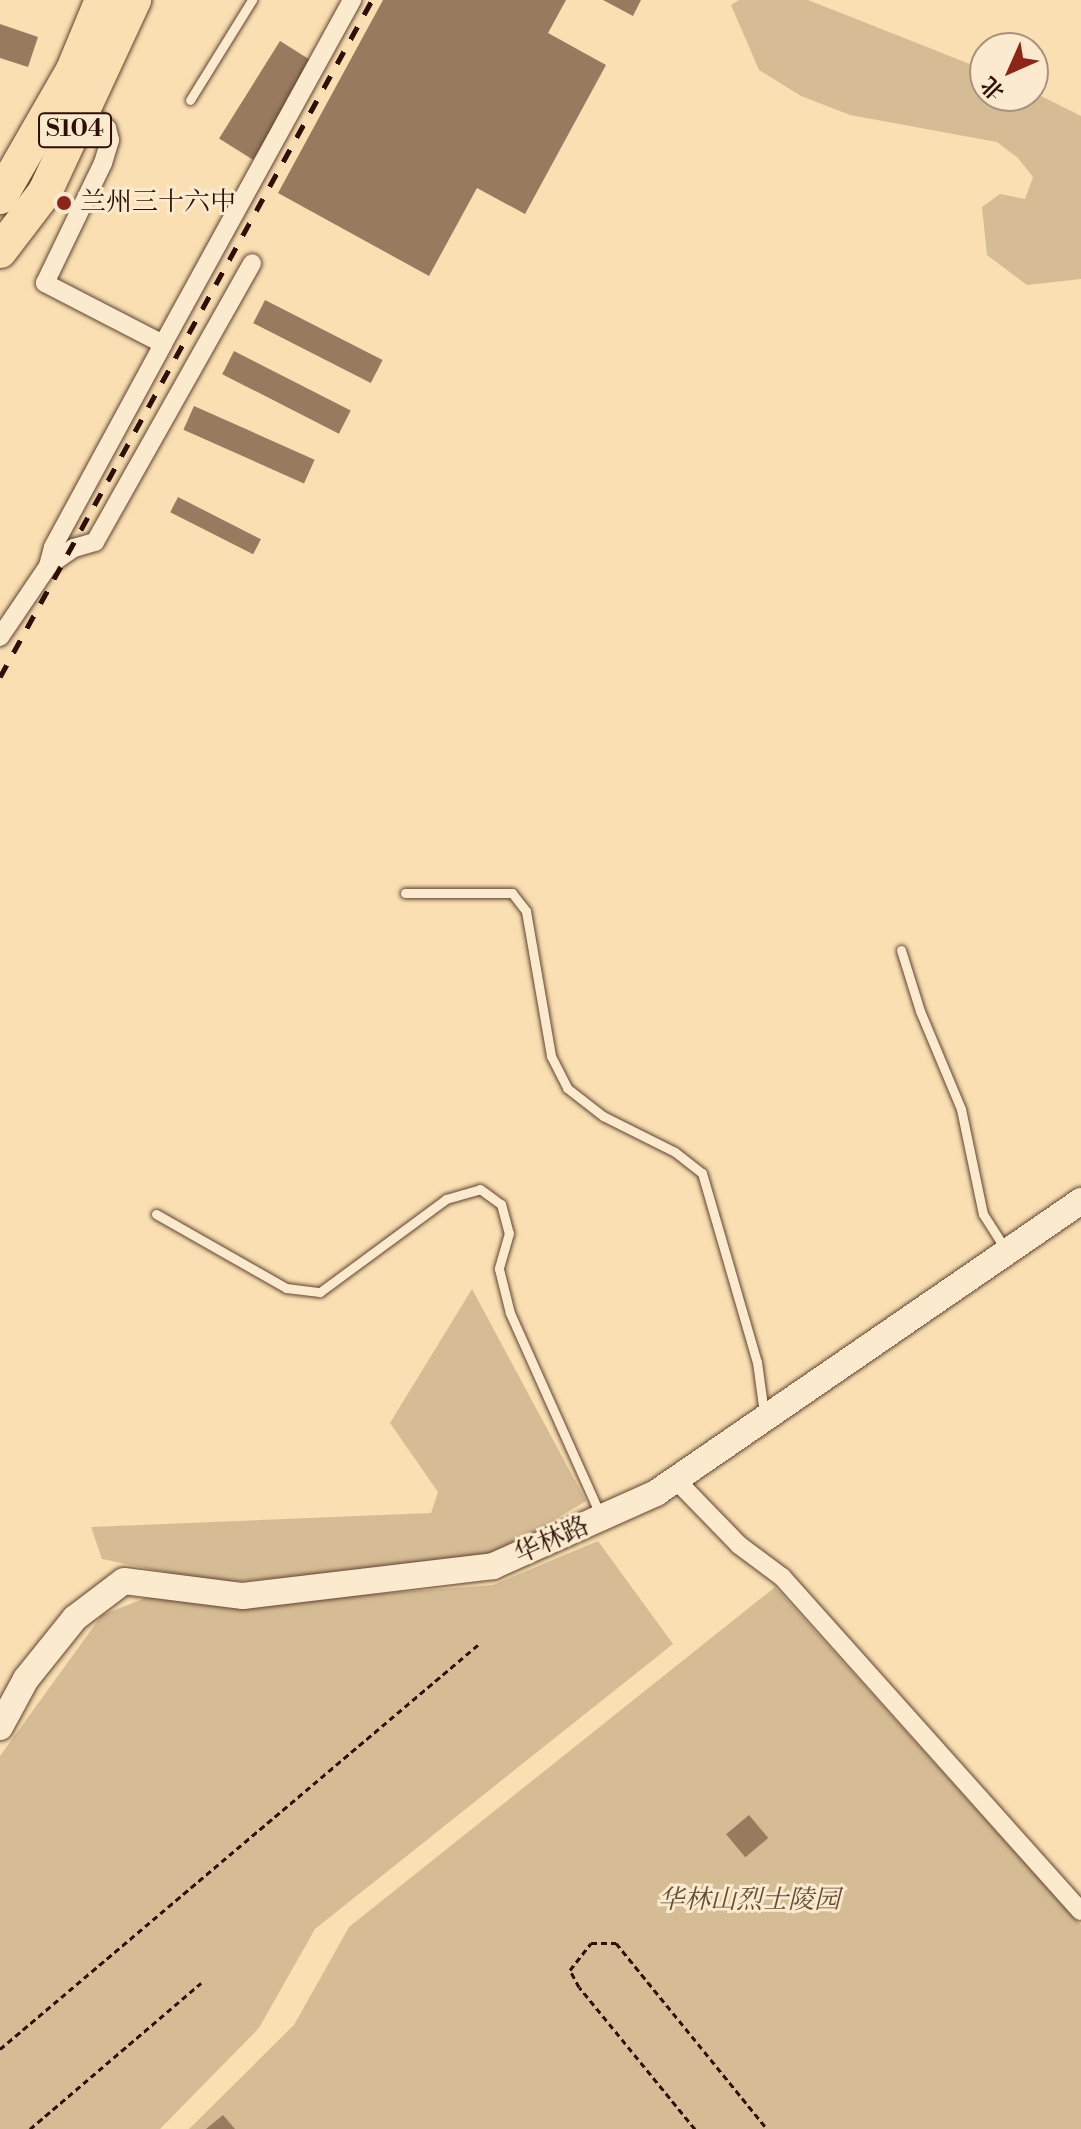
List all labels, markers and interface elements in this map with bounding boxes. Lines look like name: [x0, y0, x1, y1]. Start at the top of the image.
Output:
north arrow: [969, 32, 1049, 112]
text: 北: [976, 71, 1010, 105]
road number: S104: [37, 110, 113, 150]
place label: 兰州三十六中: [80, 187, 236, 219]
marker: 兰州三十六中: [55, 194, 73, 212]
street label: 华林路: [510, 1511, 594, 1571]
park label: 华林山烈士陵园: [658, 1885, 840, 1917]

